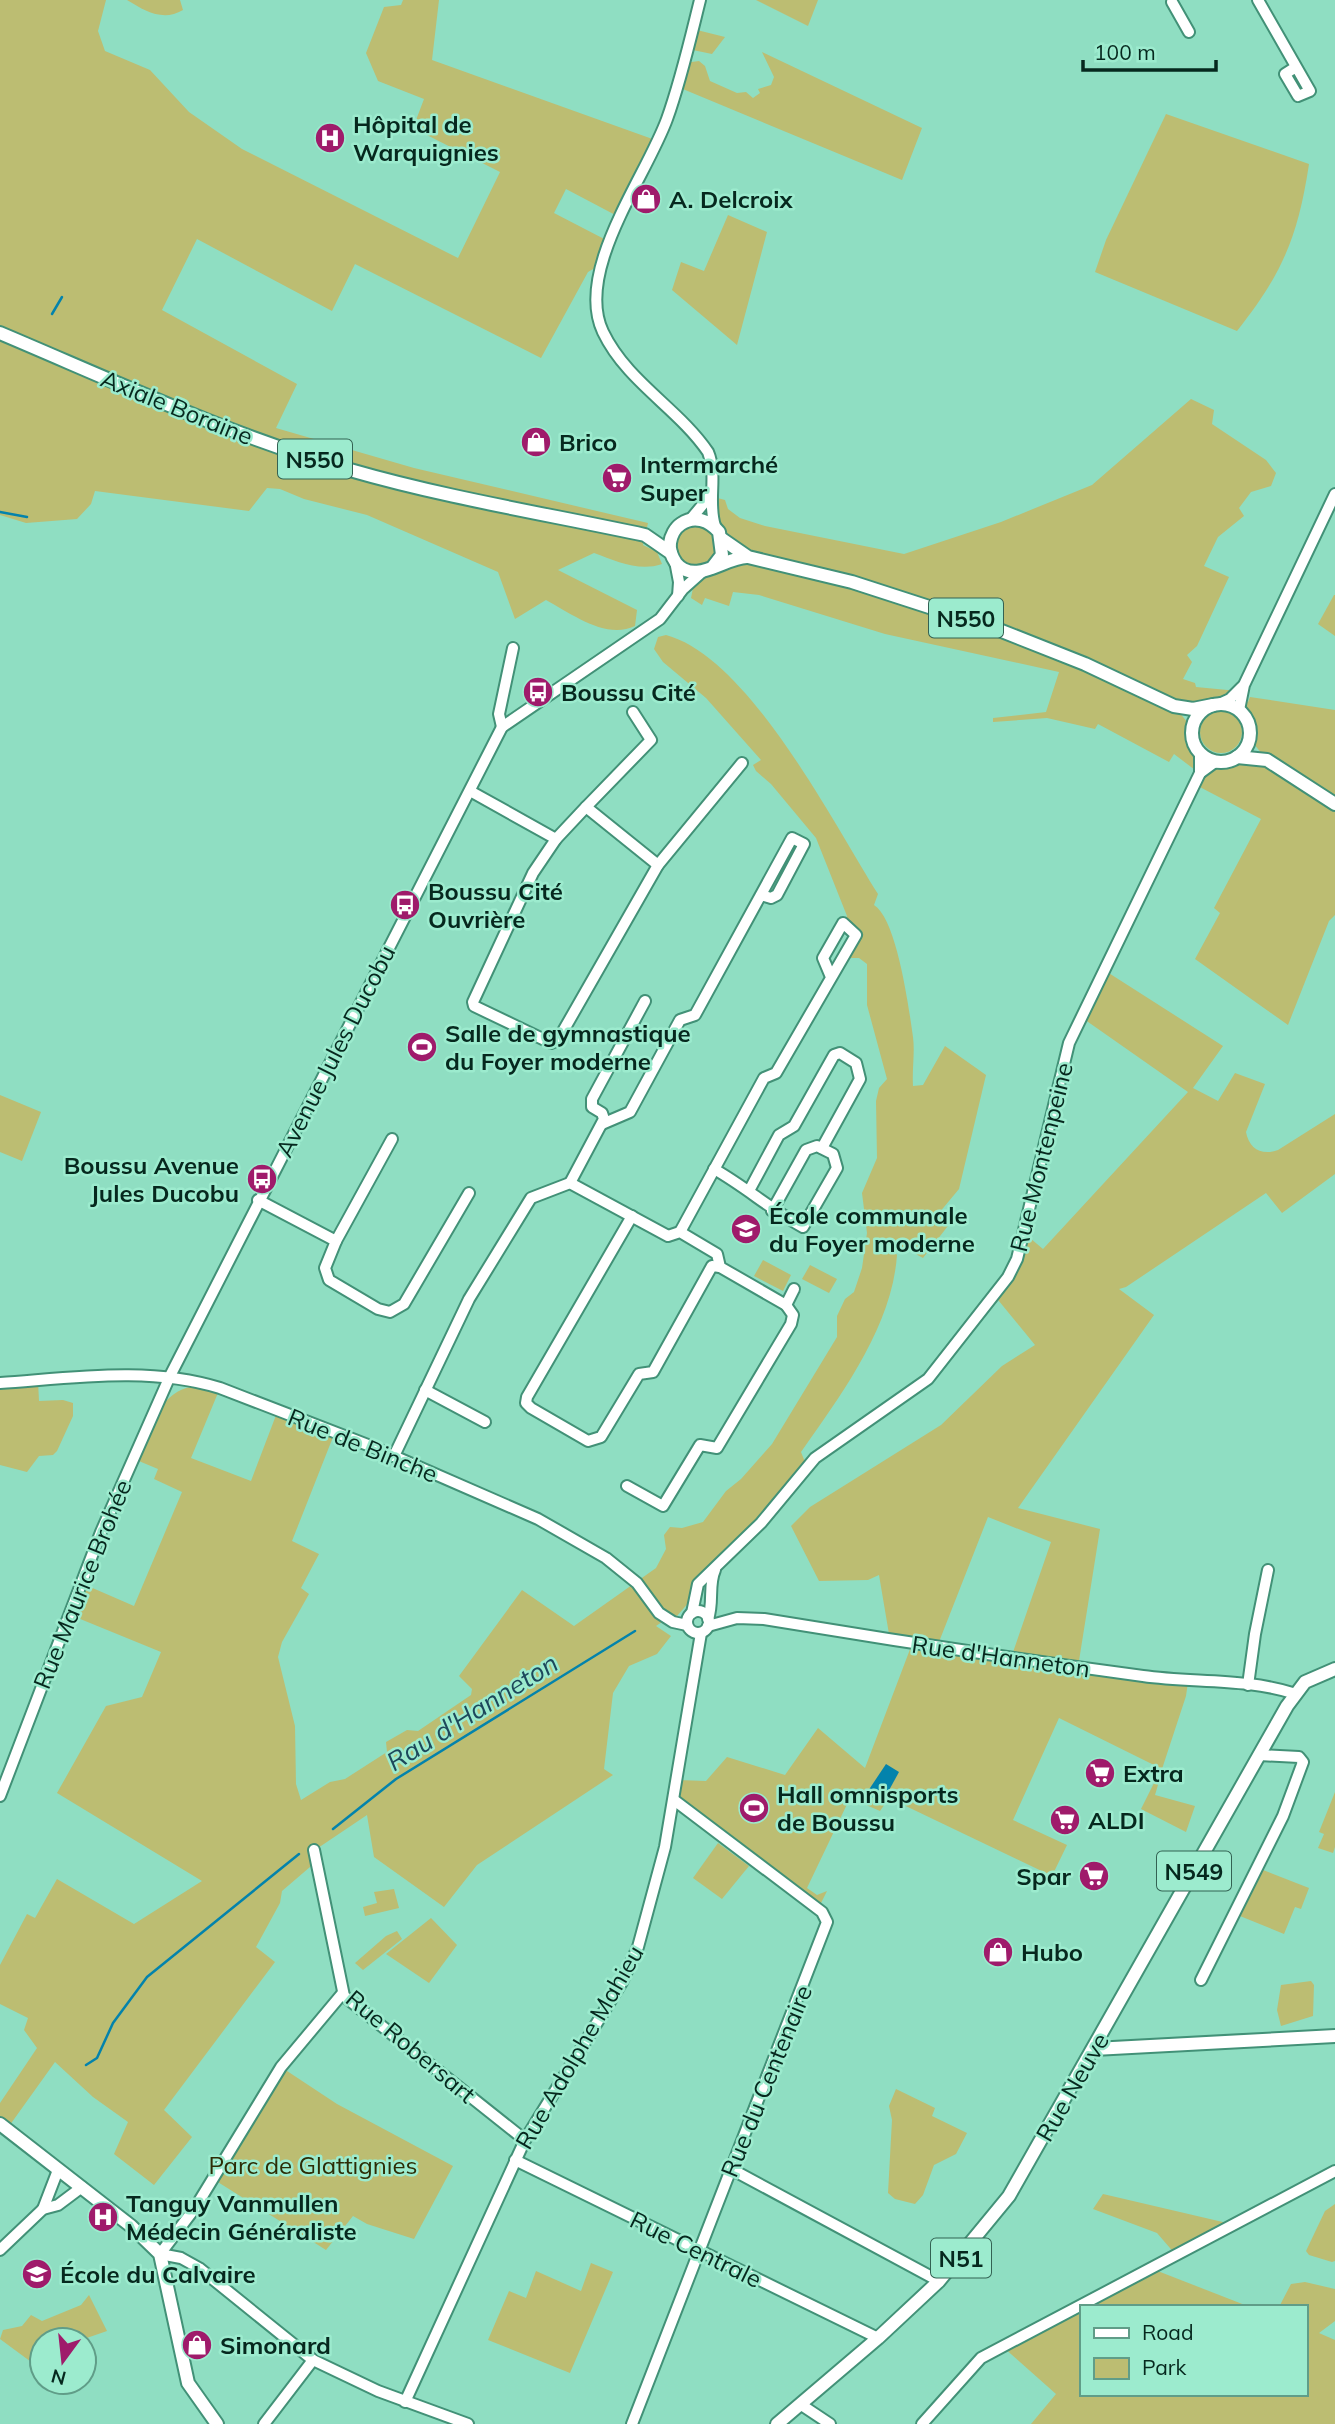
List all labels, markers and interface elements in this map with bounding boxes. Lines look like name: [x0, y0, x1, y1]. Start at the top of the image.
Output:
scale bar: [1083, 28, 1216, 72]
text: 100 m: [1094, 39, 1156, 65]
place label: Hôpital de Warquignies: [353, 109, 499, 167]
hospital icon: Hôpital de Warquignies: [313, 121, 347, 155]
shop icon: A. Delcroix: [629, 182, 663, 216]
place label: A. Delcroix: [669, 184, 794, 214]
street label: Axiale Boraine: [97, 363, 257, 451]
shop icon: Brico: [519, 425, 553, 459]
place label: Brico: [559, 427, 617, 457]
road number: N550: [278, 440, 352, 478]
place label: Intermarché Super: [640, 449, 778, 507]
supermarket icon: Intermarché Super: [600, 461, 634, 495]
road number: N550: [929, 598, 1003, 638]
bus stop icon: Boussu Cité: [521, 675, 555, 709]
place label: Boussu Cité: [561, 677, 696, 707]
place label: Boussu Cité Ouvrière: [428, 876, 563, 934]
bus stop icon: Boussu Cité Ouvrière: [388, 888, 422, 922]
street label: Avenue Jules Ducobu: [269, 940, 401, 1162]
place label: Salle de gymnastique du Foyer moderne: [445, 1018, 691, 1076]
sports icon: Salle de gymnastique du Foyer moderne: [405, 1030, 439, 1064]
street label: Rue Montenpeine: [1003, 1059, 1079, 1255]
place label: Boussu Avenue Jules Ducobu: [64, 1150, 239, 1208]
bus stop icon: Boussu Avenue Jules Ducobu: [245, 1162, 279, 1196]
place label: École communale du Foyer moderne: [769, 1200, 975, 1258]
school or university icon: École communale du Foyer moderne: [729, 1212, 763, 1246]
street label: Rue de Binche: [284, 1401, 442, 1489]
street label: Rue Maurice Brohée: [26, 1475, 138, 1693]
street label: Rue d'Hanneton: [910, 1629, 1092, 1683]
water label: Rau d'Hanneton: [380, 1646, 564, 1778]
supermarket icon: Extra: [1083, 1756, 1117, 1790]
place label: Extra: [1123, 1758, 1184, 1788]
place label: Hall omnisports de Boussu: [777, 1779, 958, 1837]
sports icon: Hall omnisports de Boussu: [737, 1791, 771, 1825]
supermarket icon: ALDI: [1048, 1803, 1082, 1837]
place label: ALDI: [1088, 1805, 1145, 1835]
road number: N549: [1157, 1852, 1231, 1890]
supermarket icon: Spar: [1077, 1859, 1111, 1893]
place label: Spar: [1016, 1861, 1072, 1891]
shop icon: Hubo: [981, 1935, 1015, 1969]
place label: Hubo: [1021, 1937, 1083, 1967]
street label: Rue Adolphe Mahieu: [508, 1940, 650, 2154]
street label: Rue du Centenaire: [714, 1981, 818, 2181]
street label: Rue Robersart: [340, 1983, 482, 2109]
street label: Rue Neuve: [1029, 2027, 1115, 2147]
park label: Parc de Glattignies: [209, 2150, 417, 2180]
place label: Tanguy Vanmullen Médecin Généraliste: [126, 2188, 357, 2246]
hospital icon: Tanguy Vanmullen Médecin Généraliste: [86, 2200, 120, 2234]
street label: Rue Centrale: [625, 2204, 767, 2294]
road number: N51: [931, 2238, 991, 2278]
school or university icon: École du Calvaire: [20, 2257, 54, 2291]
place label: École du Calvaire: [60, 2259, 256, 2289]
legend: [1080, 2305, 1307, 2396]
text: Road: [1142, 2319, 1193, 2345]
north arrow: [28, 2326, 98, 2396]
shop icon: Simonard: [180, 2328, 214, 2362]
place label: Simonard: [220, 2330, 331, 2360]
text: Park: [1142, 2354, 1186, 2380]
text: N: [49, 2364, 69, 2391]

